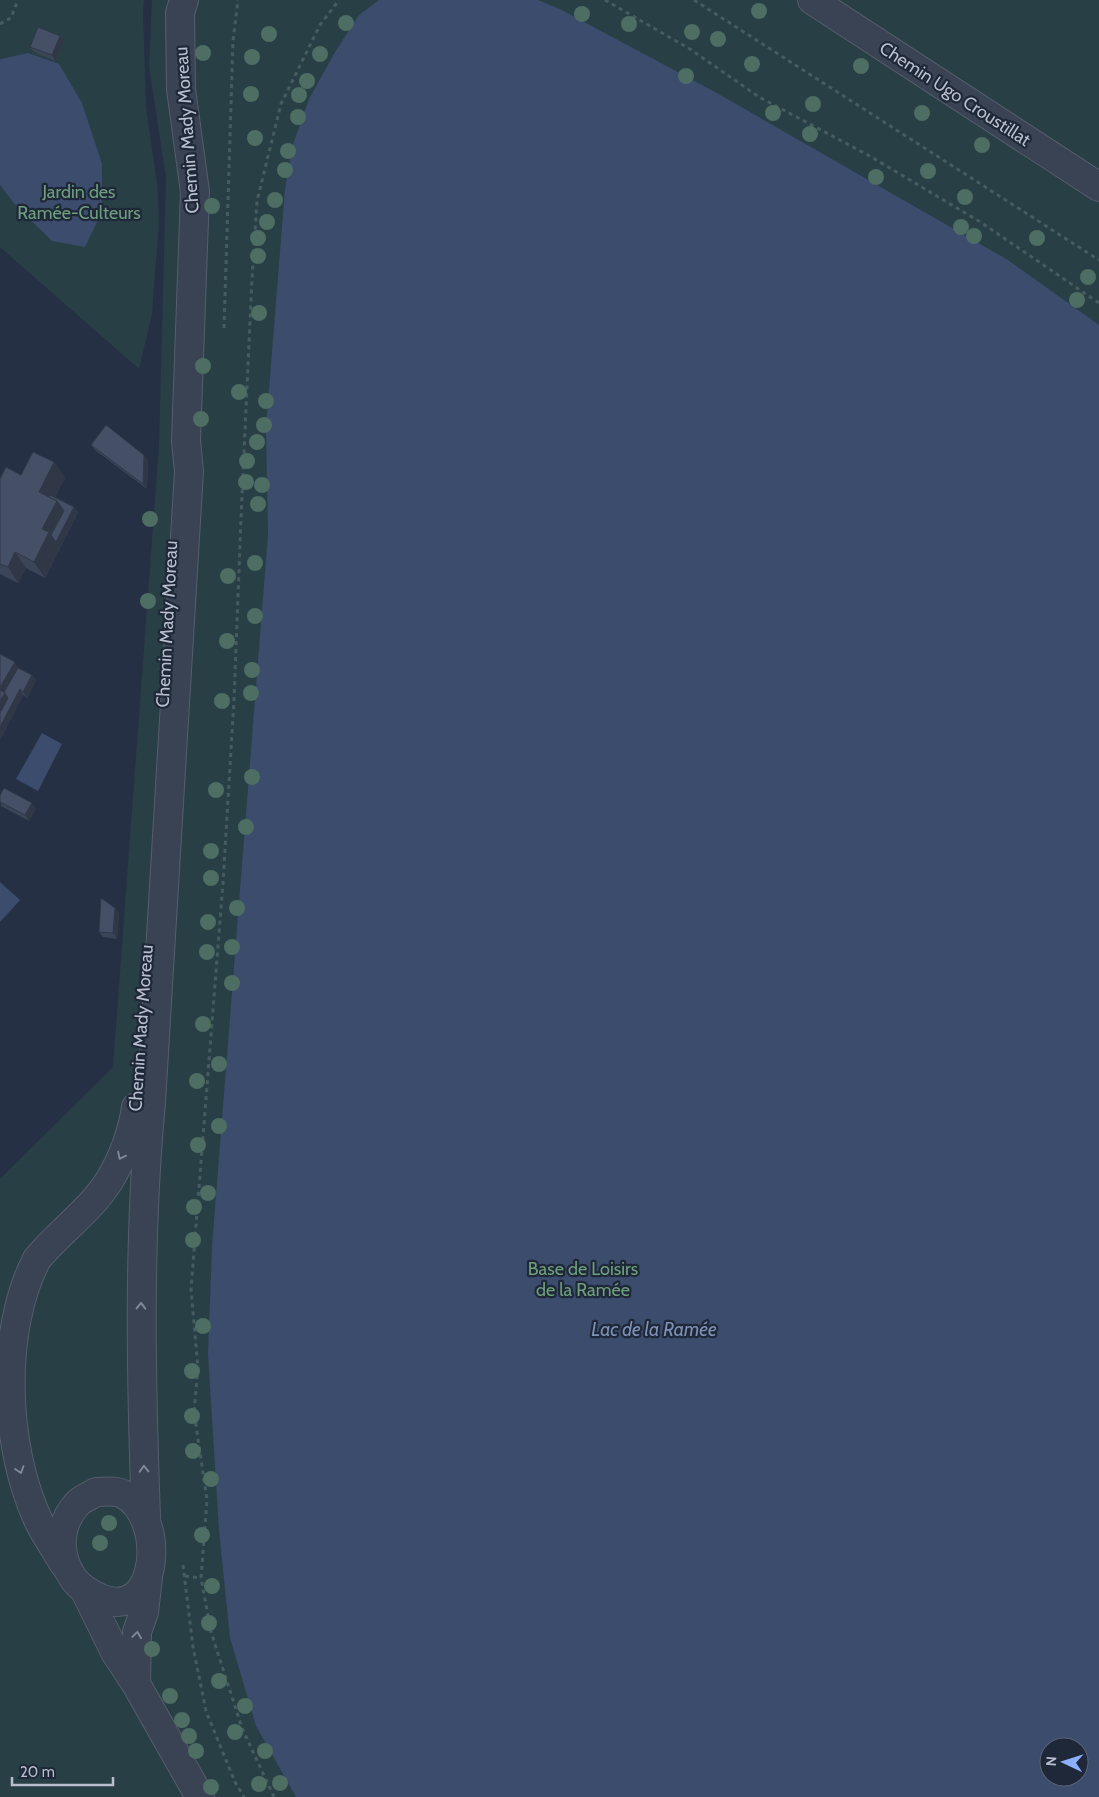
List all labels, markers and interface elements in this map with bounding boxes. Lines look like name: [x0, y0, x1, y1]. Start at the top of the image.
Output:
street label: Chemin Ugo Croustillat: [875, 37, 1035, 151]
street label: Chemin Mady Moreau: [170, 46, 204, 214]
park label: Jardin des Ramée-Culteurs: [17, 181, 141, 224]
street label: Chemin Mady Moreau: [152, 540, 182, 708]
street label: Chemin Mady Moreau: [124, 944, 158, 1112]
one-way arrow: [117, 1151, 127, 1160]
park label: Base de Loisirs de la Ramée: [528, 1258, 638, 1301]
one-way arrow: [135, 1302, 146, 1310]
water label: Lac de la Ramée: [591, 1318, 717, 1341]
one-way arrow: [139, 1464, 149, 1472]
one-way arrow: [14, 1465, 24, 1474]
one-way arrow: [132, 1631, 142, 1639]
north arrow: [1039, 1737, 1089, 1787]
scale bar: [12, 1754, 114, 1786]
text: N: [1042, 1756, 1060, 1767]
text: 20 m: [20, 1763, 55, 1781]

